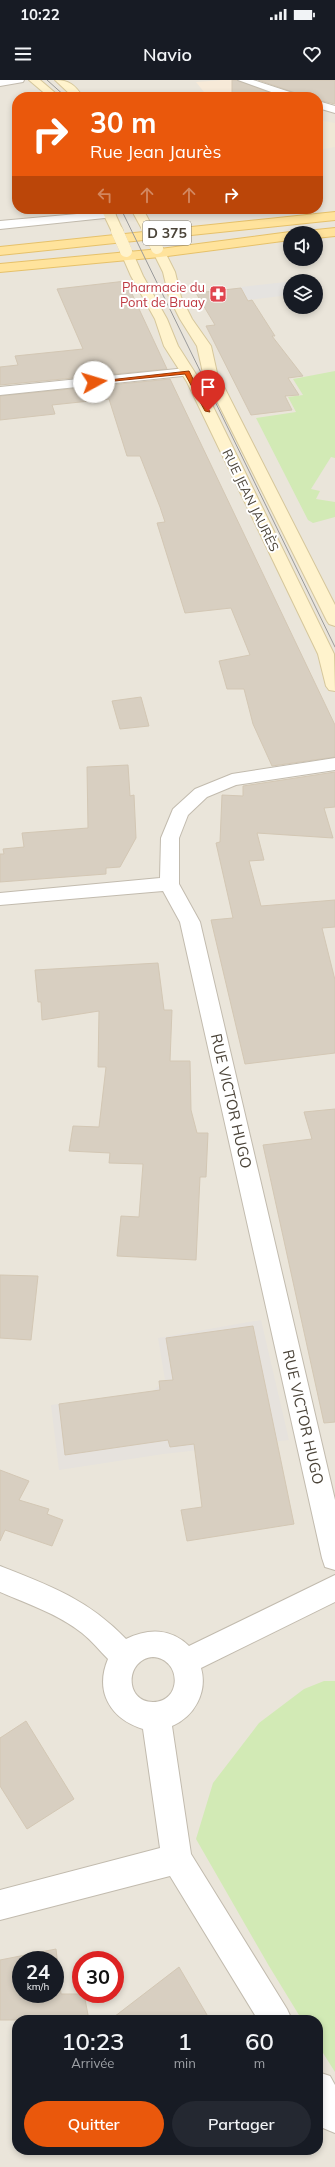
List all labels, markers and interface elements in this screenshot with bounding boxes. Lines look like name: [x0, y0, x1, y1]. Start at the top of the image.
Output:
text: 10:22: [20, 5, 60, 24]
icon: menu: [12, 43, 34, 65]
text: Navio: [143, 43, 192, 66]
icon: heart: [301, 43, 323, 65]
text: 30 m: [90, 105, 156, 140]
icon: right: [24, 108, 76, 160]
text: Rue Jean Jaurès: [90, 140, 221, 163]
icon: left: [94, 184, 116, 206]
icon: ahead: [136, 184, 158, 206]
icon: ahead: [178, 184, 200, 206]
icon: right: [220, 184, 242, 206]
road number: D 375: [143, 221, 191, 245]
map controls: [283, 226, 323, 314]
button: sound: [283, 226, 323, 266]
button: layers: [283, 274, 323, 314]
place label: Pharmacie du Pont de Bruay: [120, 279, 205, 310]
pharmacy icon: Pharmacie du Pont de Bruay: [208, 284, 228, 304]
position arrow: [73, 361, 115, 403]
pin: [191, 370, 225, 411]
icon: arrive: [197, 376, 219, 398]
street label: RUE JEAN JAURÈS: [219, 446, 283, 554]
street label: RUE VICTOR HUGO: [207, 1032, 256, 1170]
street label: RUE VICTOR HUGO: [279, 1348, 328, 1486]
speed limit sign: 30: [72, 1951, 124, 2003]
text: 24: [26, 1959, 50, 1984]
text: km/h: [27, 1980, 49, 1993]
text: 10:23: [61, 2026, 124, 2056]
text: 1: [178, 2026, 192, 2056]
text: 60: [245, 2026, 274, 2056]
text: Arrivée: [71, 2055, 114, 2071]
text: min: [174, 2055, 196, 2071]
text: m: [254, 2055, 265, 2071]
button: Quitter: [24, 2101, 164, 2147]
button: Partager: [172, 2101, 311, 2147]

